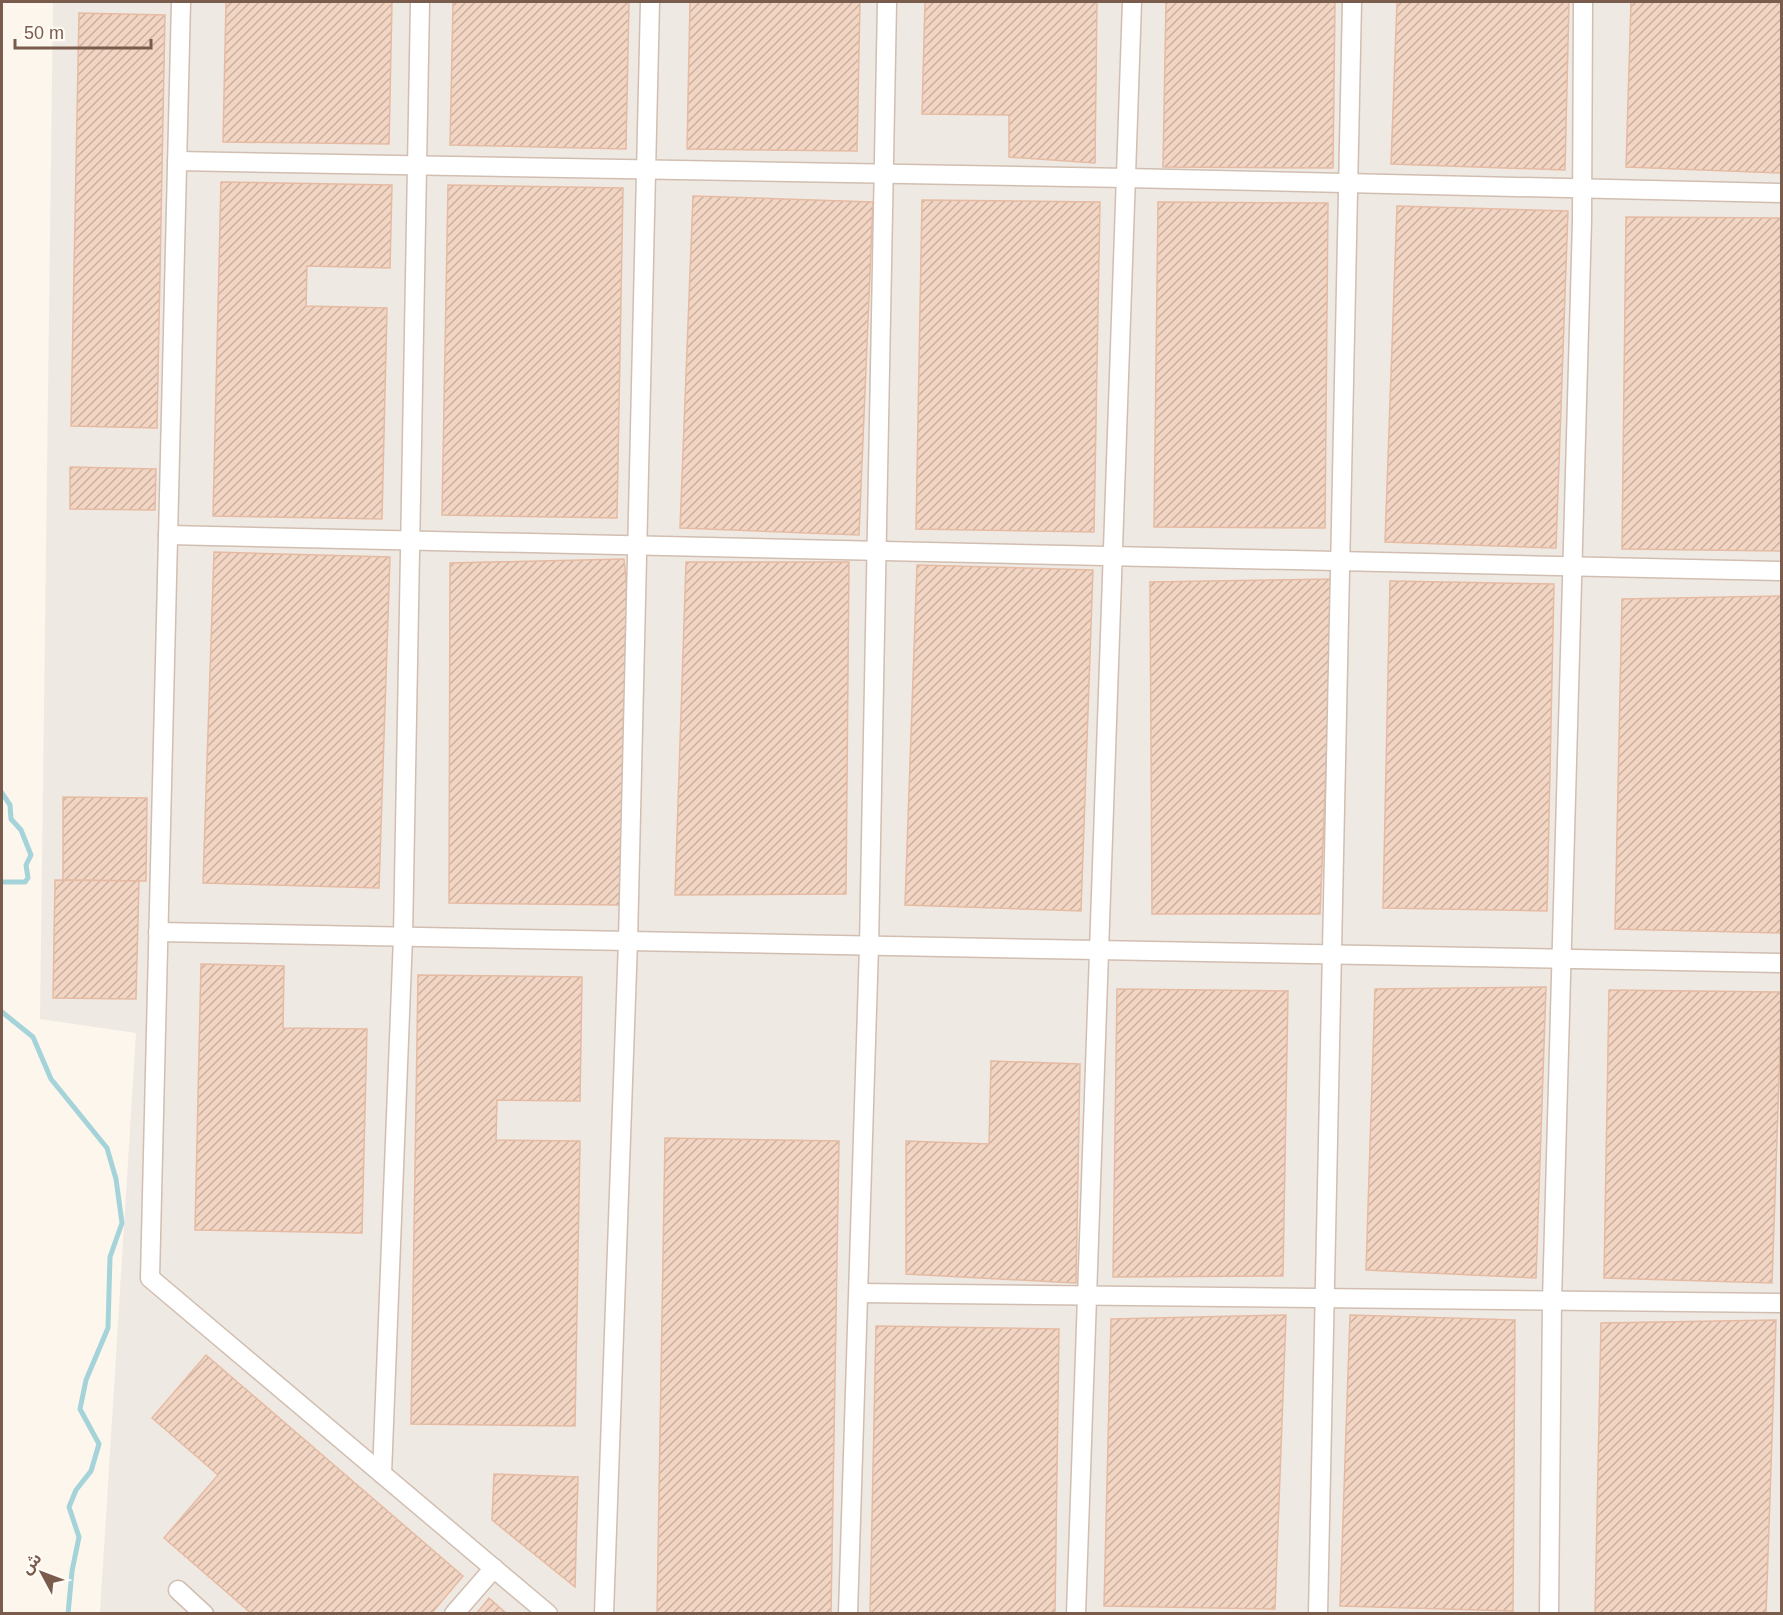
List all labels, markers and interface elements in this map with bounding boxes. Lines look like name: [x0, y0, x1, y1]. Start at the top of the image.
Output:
scale bar: [15, 12, 152, 50]
text: 50 m: [24, 23, 64, 43]
north arrow: [12, 1543, 72, 1603]
text: ش: [17, 1550, 45, 1578]

